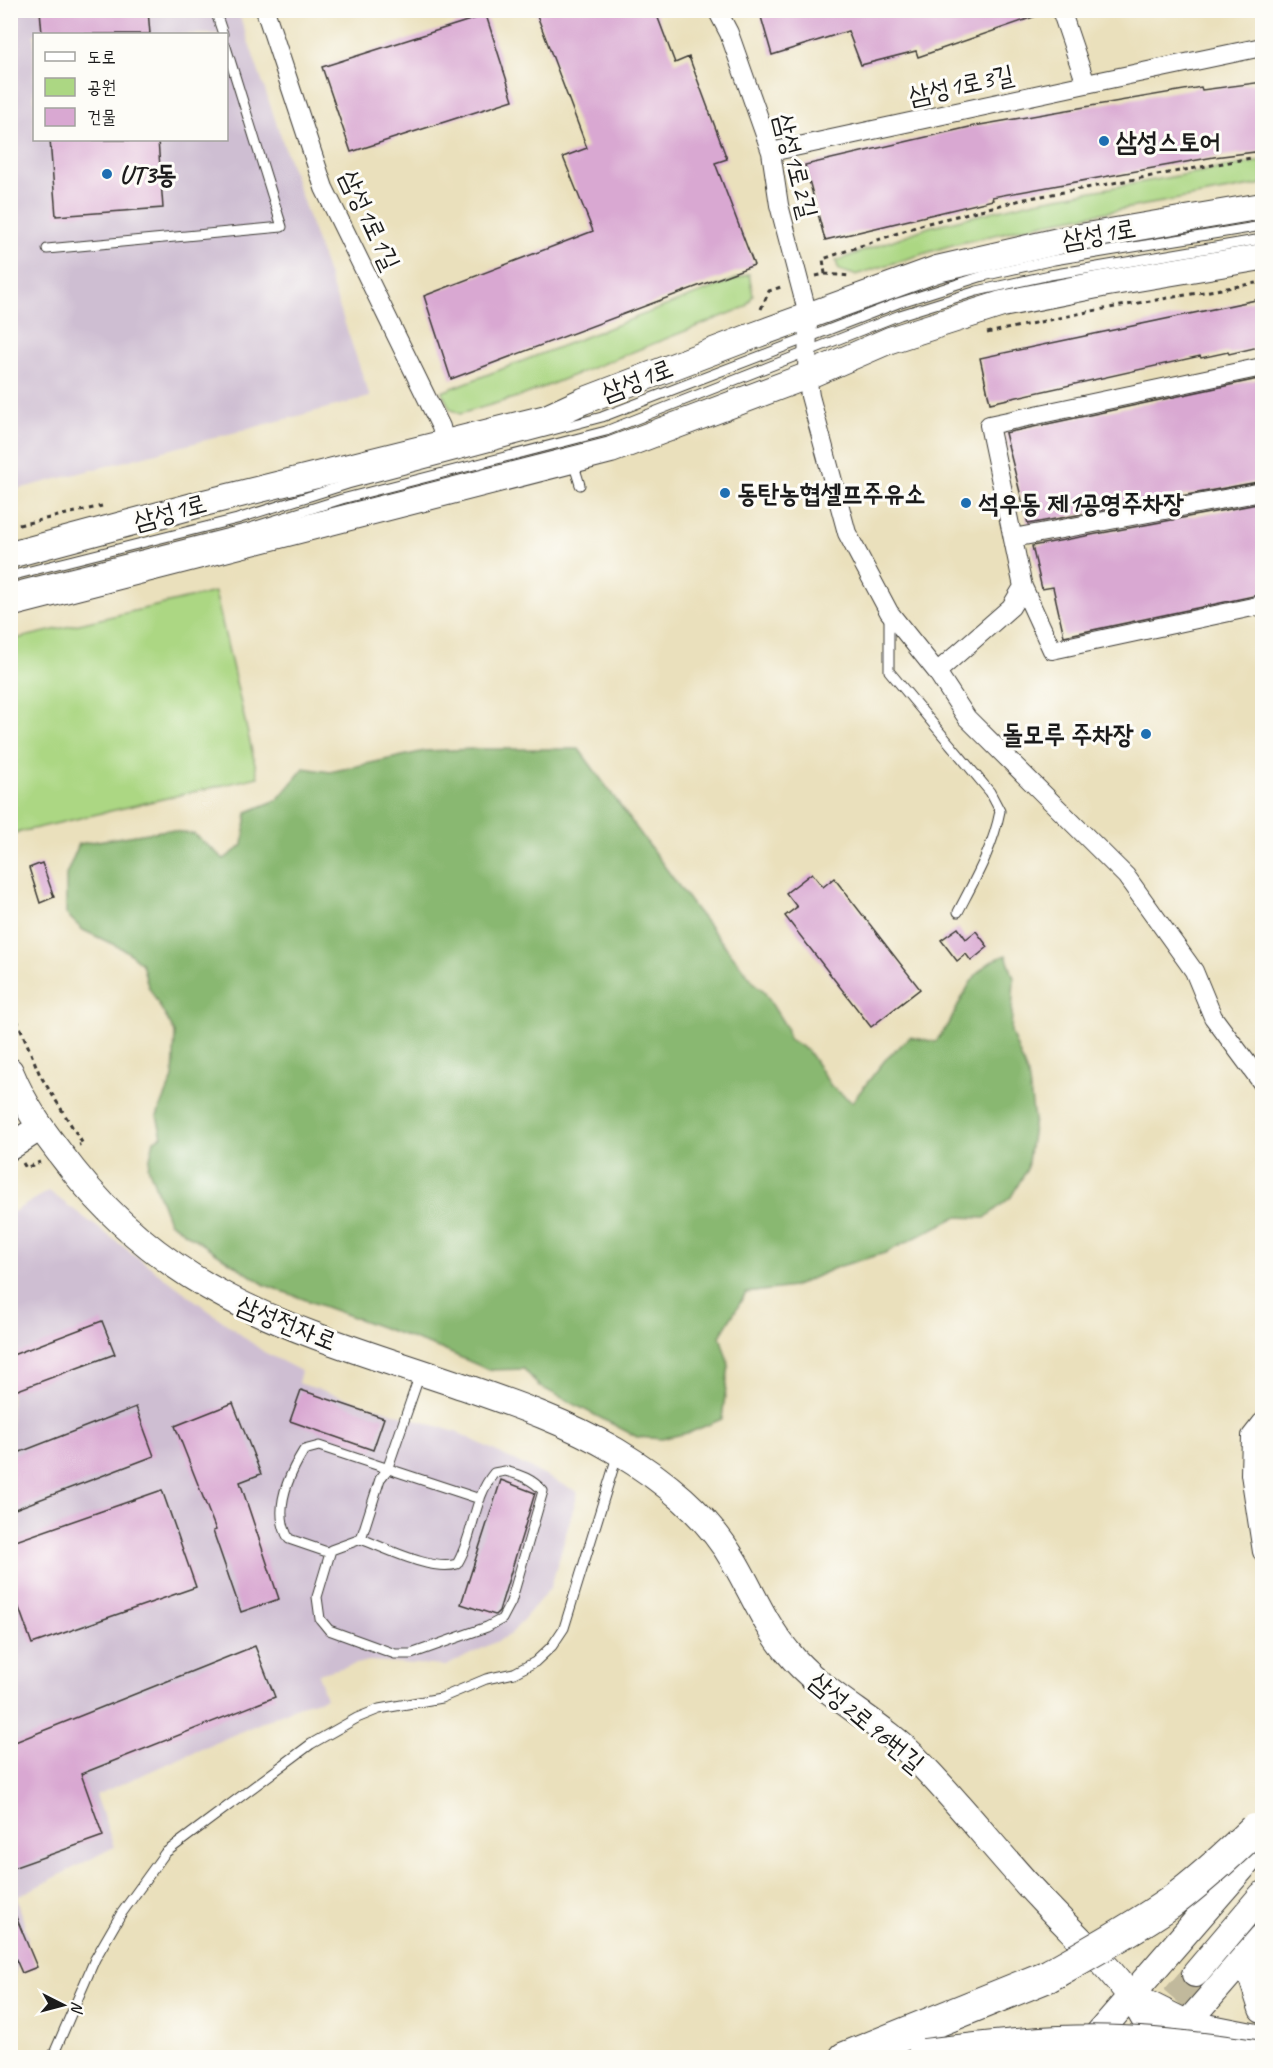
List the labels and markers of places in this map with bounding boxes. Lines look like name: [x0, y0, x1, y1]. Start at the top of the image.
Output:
place label: 삼성스토어: [1115, 125, 1221, 158]
marker: 삼성스토어: [1097, 134, 1111, 148]
place label: UT3동: [119, 158, 177, 191]
marker: UT3동: [100, 167, 114, 181]
place label: 동탄농협셀프주유소: [737, 477, 925, 510]
marker: 동탄농협셀프주유소: [718, 486, 732, 500]
place label: 석우동 제1공영주차장: [978, 487, 1184, 520]
marker: 석우동 제1공영주차장: [959, 496, 973, 510]
place label: 돌모루 주차장: [1002, 718, 1134, 751]
marker: 돌모루 주차장: [1139, 727, 1153, 741]

